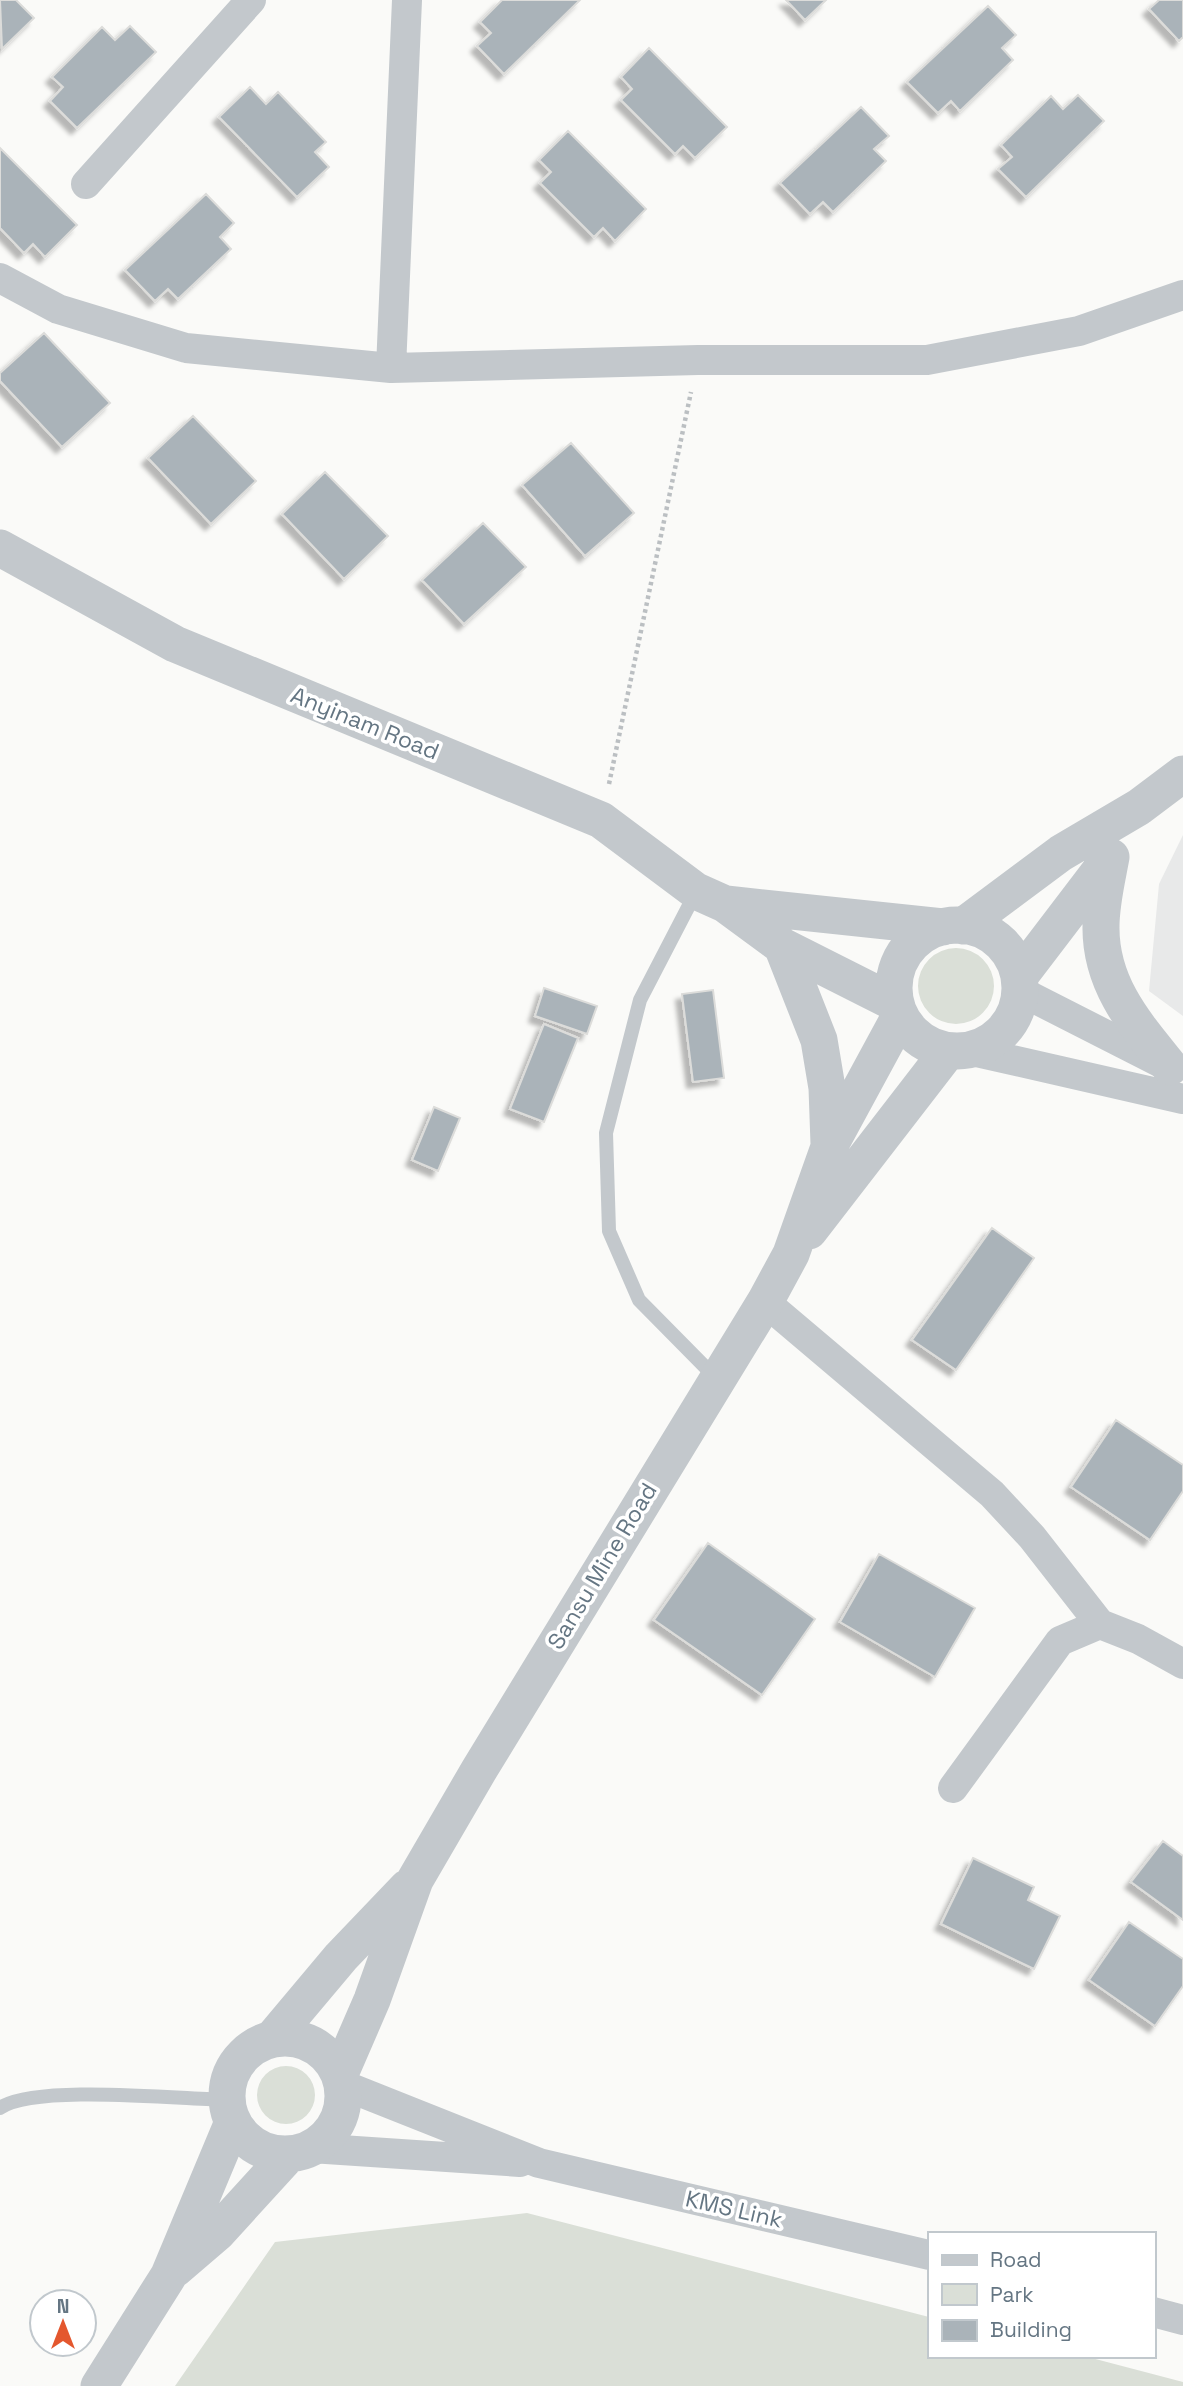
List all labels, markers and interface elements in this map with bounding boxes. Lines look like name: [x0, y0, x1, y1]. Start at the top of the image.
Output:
street label: Anyinam Road: [286, 680, 444, 766]
street label: Sansu Mine Road: [540, 1477, 664, 1655]
street label: KMS Link: [683, 2183, 785, 2235]
legend: [928, 2232, 1155, 2358]
text: Road: [990, 2246, 1042, 2273]
text: Park: [990, 2281, 1034, 2308]
north arrow: [28, 2288, 98, 2358]
text: N: [57, 2294, 69, 2319]
text: Building: [990, 2316, 1072, 2343]

